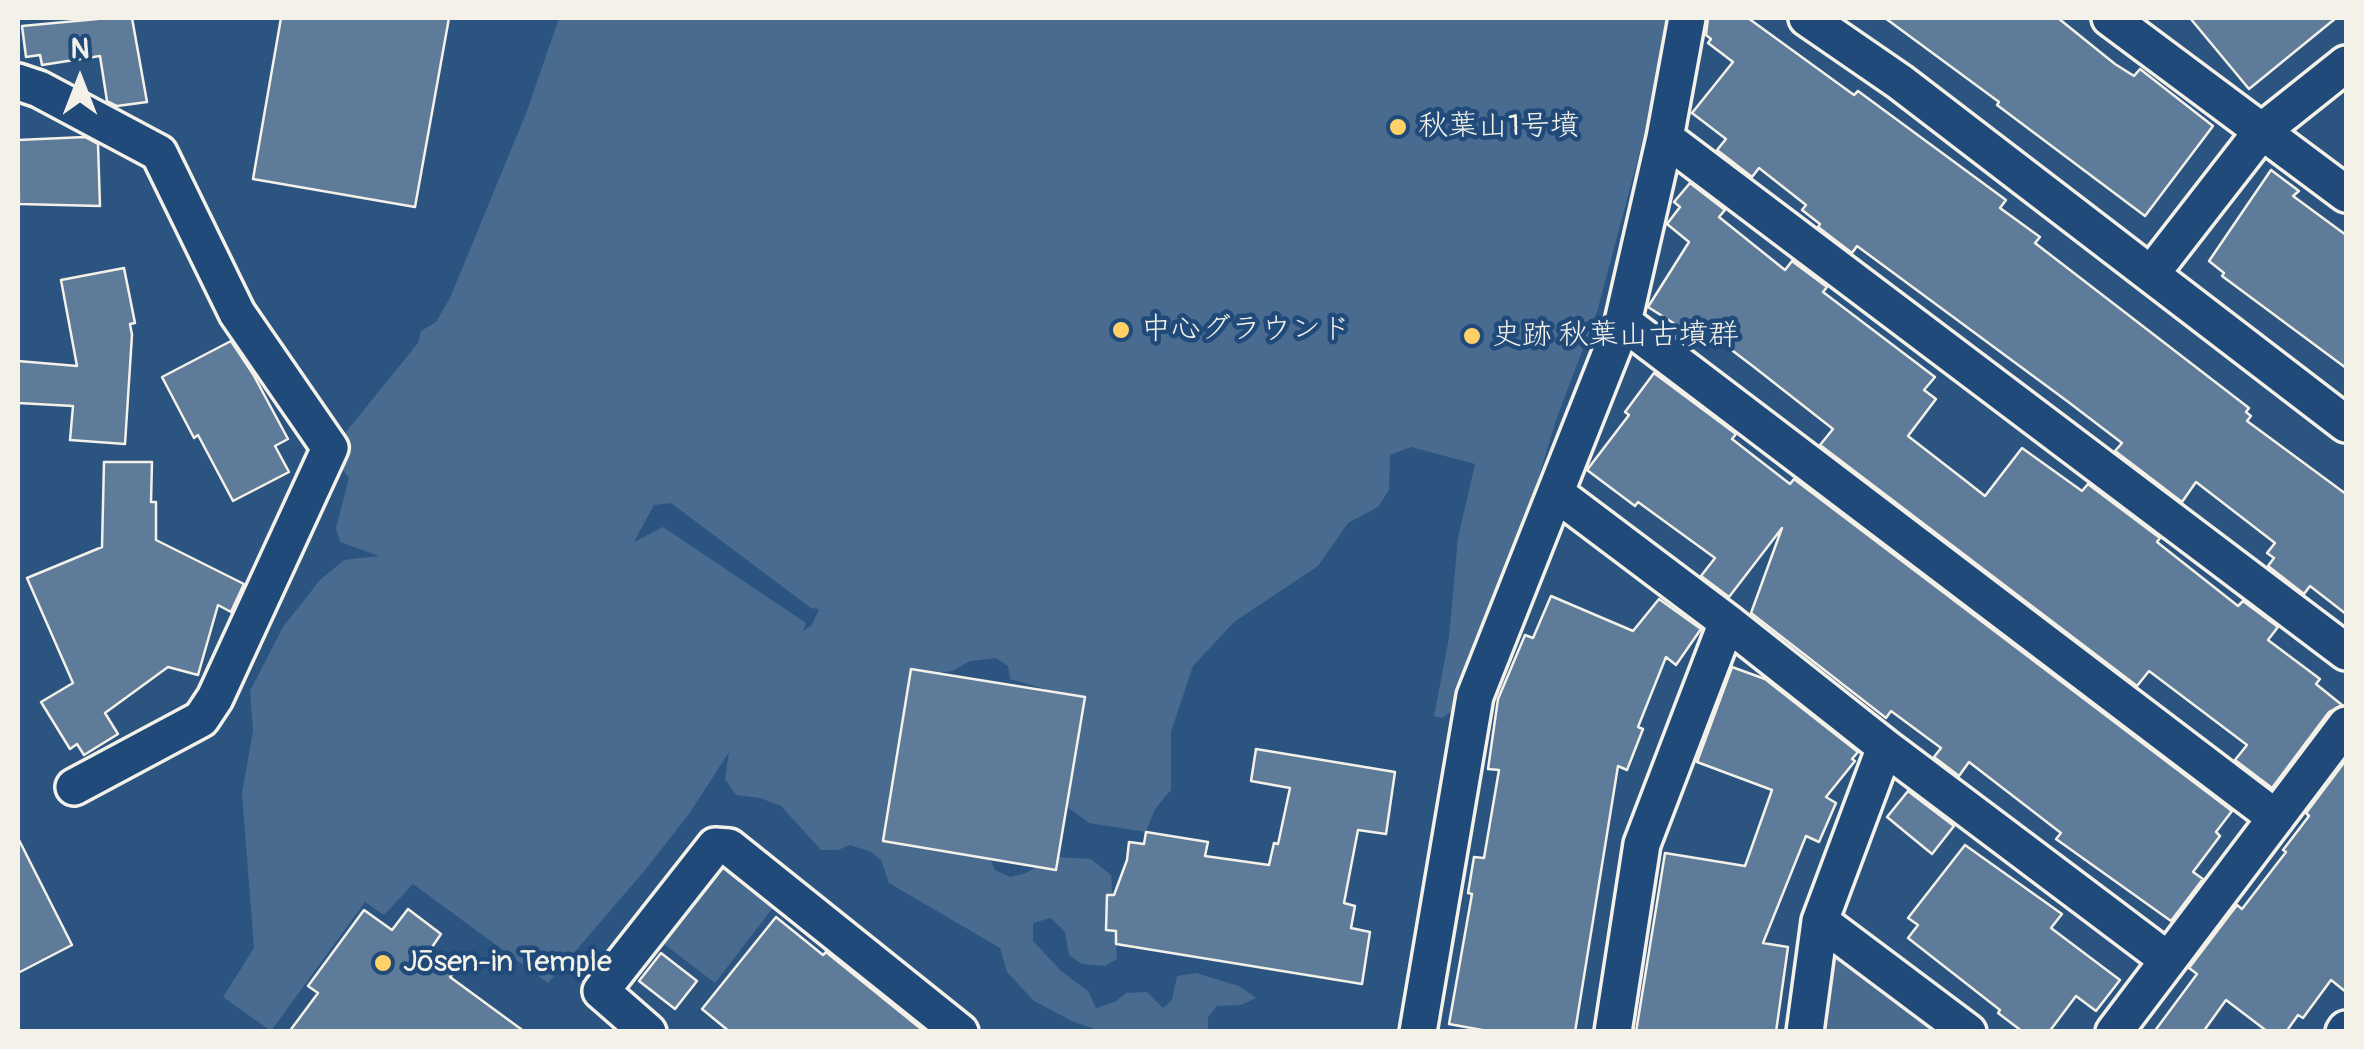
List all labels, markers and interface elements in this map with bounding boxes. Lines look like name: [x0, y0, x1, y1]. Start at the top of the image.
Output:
north arrow: [30, 30, 130, 130]
text: N: [71, 32, 89, 67]
place label: 秋葉山1号墳: [1418, 109, 1580, 145]
marker: 秋葉山1号墳: [1387, 116, 1409, 138]
place label: 中心グラウンド: [1141, 312, 1351, 348]
place label: 史跡 秋葉山古墳群: [1492, 318, 1739, 354]
marker: 中心グラウンド: [1110, 319, 1132, 341]
marker: 史跡 秋葉山古墳群: [1461, 325, 1483, 347]
place label: Jōsen-in Temple: [403, 945, 612, 981]
marker: Jōsen-in Temple: [372, 952, 394, 974]

